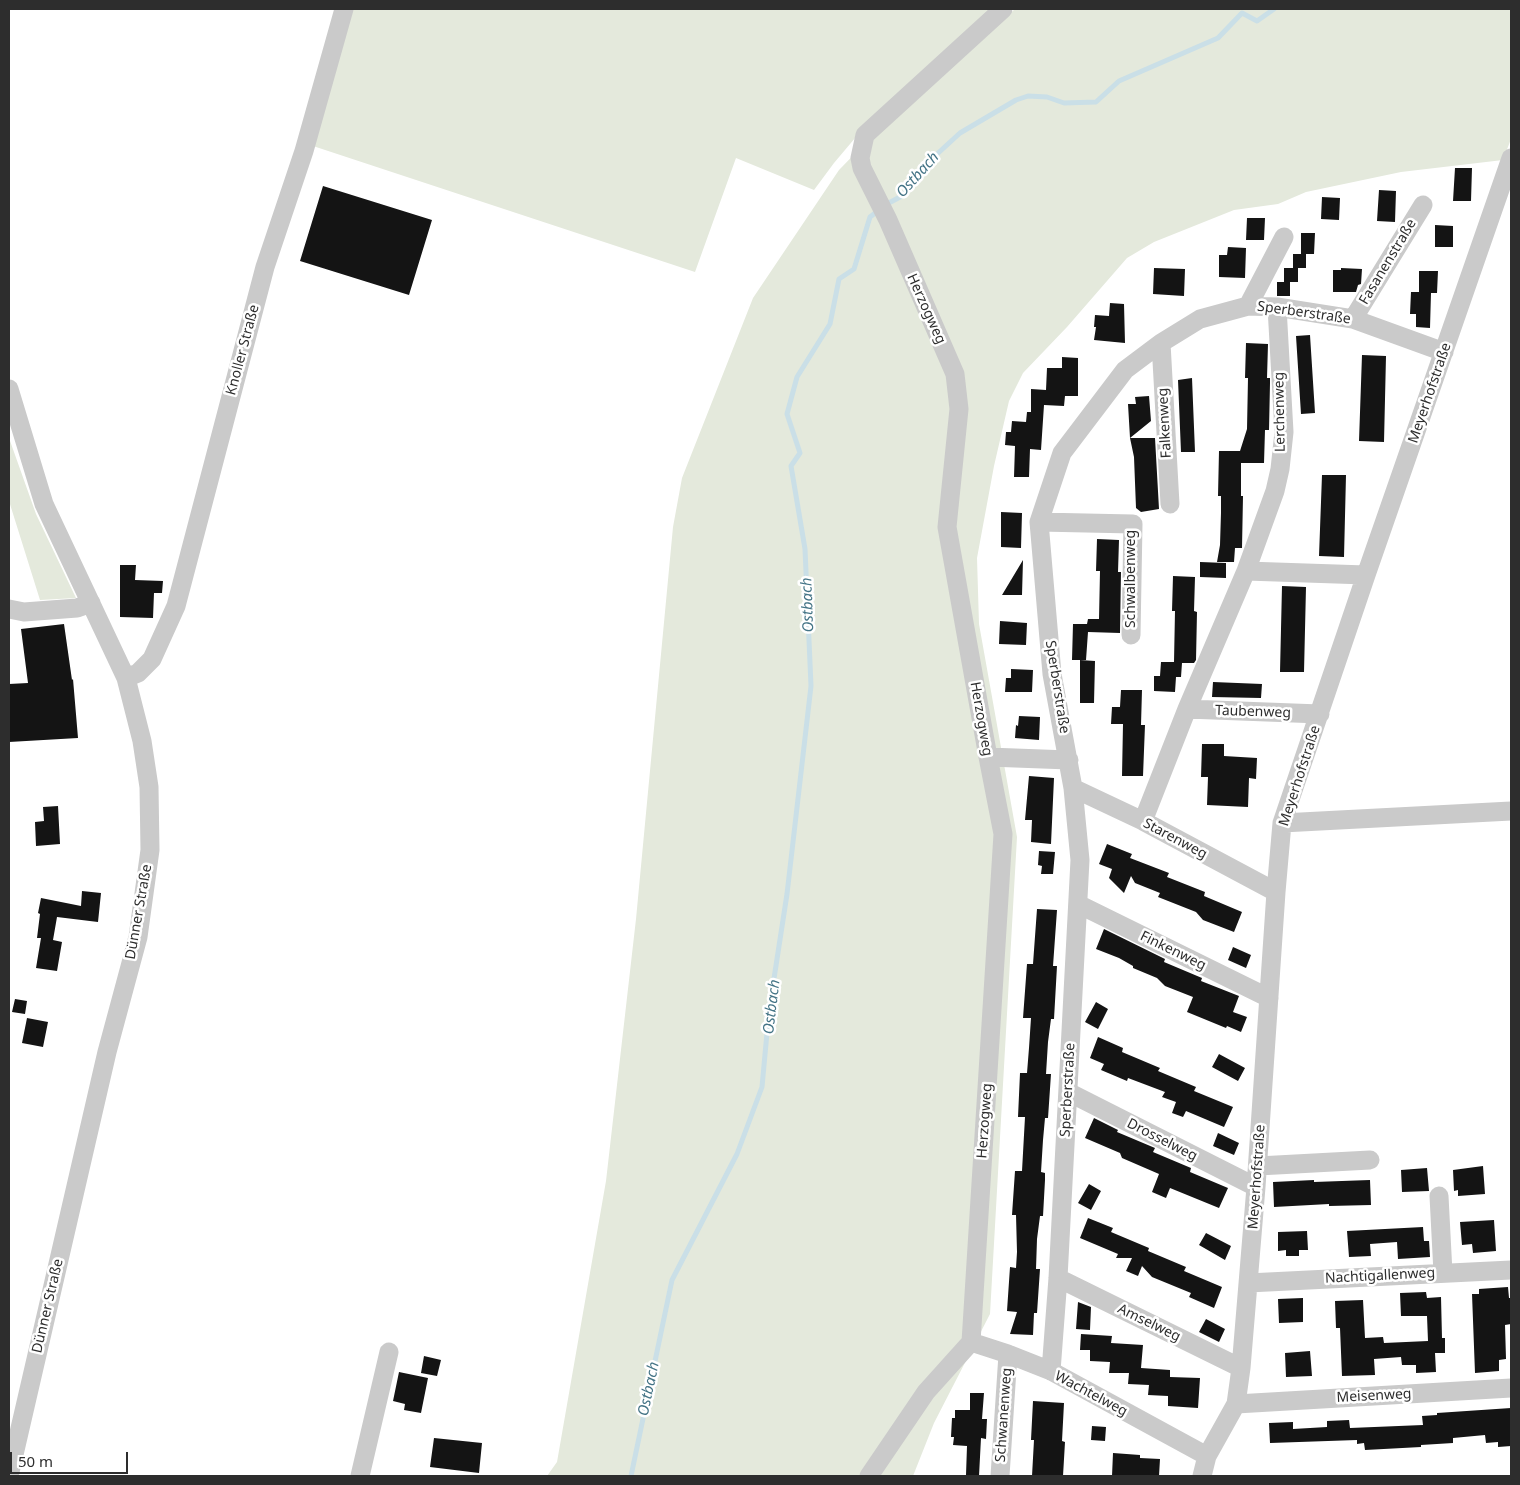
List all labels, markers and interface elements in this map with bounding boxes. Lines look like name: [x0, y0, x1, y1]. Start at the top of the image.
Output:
water label: Ostbach: [893, 149, 943, 201]
street label: Fasanenstraße: [1356, 216, 1420, 308]
street label: Herzogweg: [903, 271, 949, 347]
street label: Sperberstraße: [1256, 298, 1352, 328]
street label: Knoller Straße: [223, 303, 263, 397]
street label: Meyerhofstraße: [1405, 341, 1455, 445]
street label: Lerchenweg: [1271, 372, 1289, 452]
street label: Falkenweg: [1155, 387, 1175, 459]
street label: Schwalbenweg: [1123, 530, 1139, 628]
water label: Ostbach: [798, 577, 818, 633]
street label: Sperberstraße: [1041, 639, 1073, 735]
street label: Herzogweg: [966, 681, 996, 757]
street label: Taubenweg: [1215, 702, 1291, 722]
street label: Meyerhofstraße: [1276, 724, 1324, 828]
street label: Starenweg: [1140, 815, 1210, 863]
street label: Dünner Straße: [122, 863, 156, 961]
street label: Finkenweg: [1137, 928, 1209, 974]
water label: Ostbach: [760, 979, 784, 1035]
street label: Sperberstraße: [1057, 1043, 1079, 1137]
street label: Herzogweg: [974, 1083, 996, 1159]
street label: Drosselweg: [1124, 1115, 1200, 1165]
street label: Meyerhofstraße: [1245, 1124, 1269, 1230]
street label: Dünner Straße: [29, 1257, 67, 1355]
street label: Nachtigallenweg: [1324, 1265, 1436, 1287]
street label: Amselweg: [1115, 1301, 1183, 1345]
water label: Ostbach: [634, 1360, 664, 1418]
street label: Schwanenweg: [992, 1367, 1016, 1463]
street label: Wachtelweg: [1052, 1368, 1130, 1420]
street label: Meisenweg: [1336, 1386, 1412, 1406]
scale bar: [12, 1442, 130, 1474]
text: 50 m: [18, 1451, 53, 1471]

